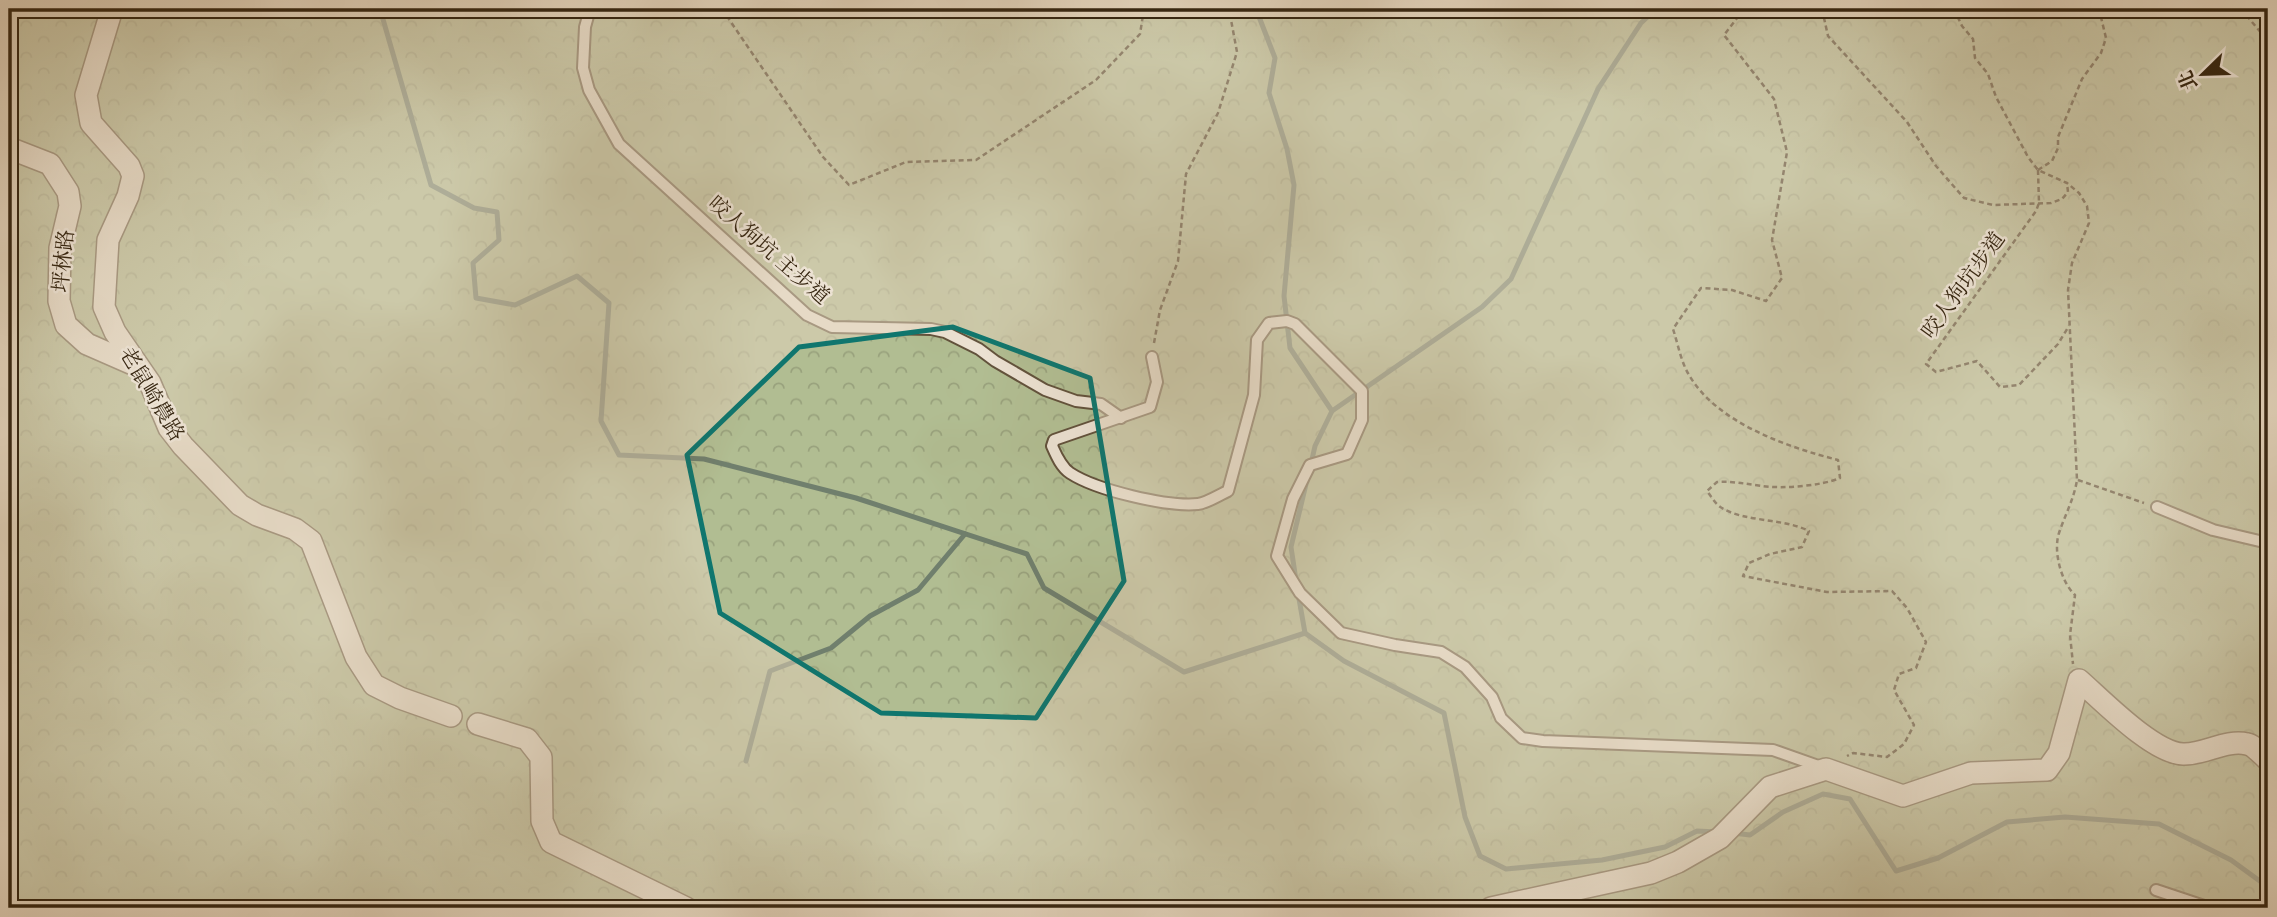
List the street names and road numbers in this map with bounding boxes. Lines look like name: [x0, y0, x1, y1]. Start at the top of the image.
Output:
street label: 咬人狗坑 主步道: [704, 190, 835, 309]
street label: 咬人狗坑步道: [1915, 226, 2010, 343]
street label: 坪林路: [47, 228, 78, 294]
street label: 老鼠崎農路: [115, 342, 190, 445]

